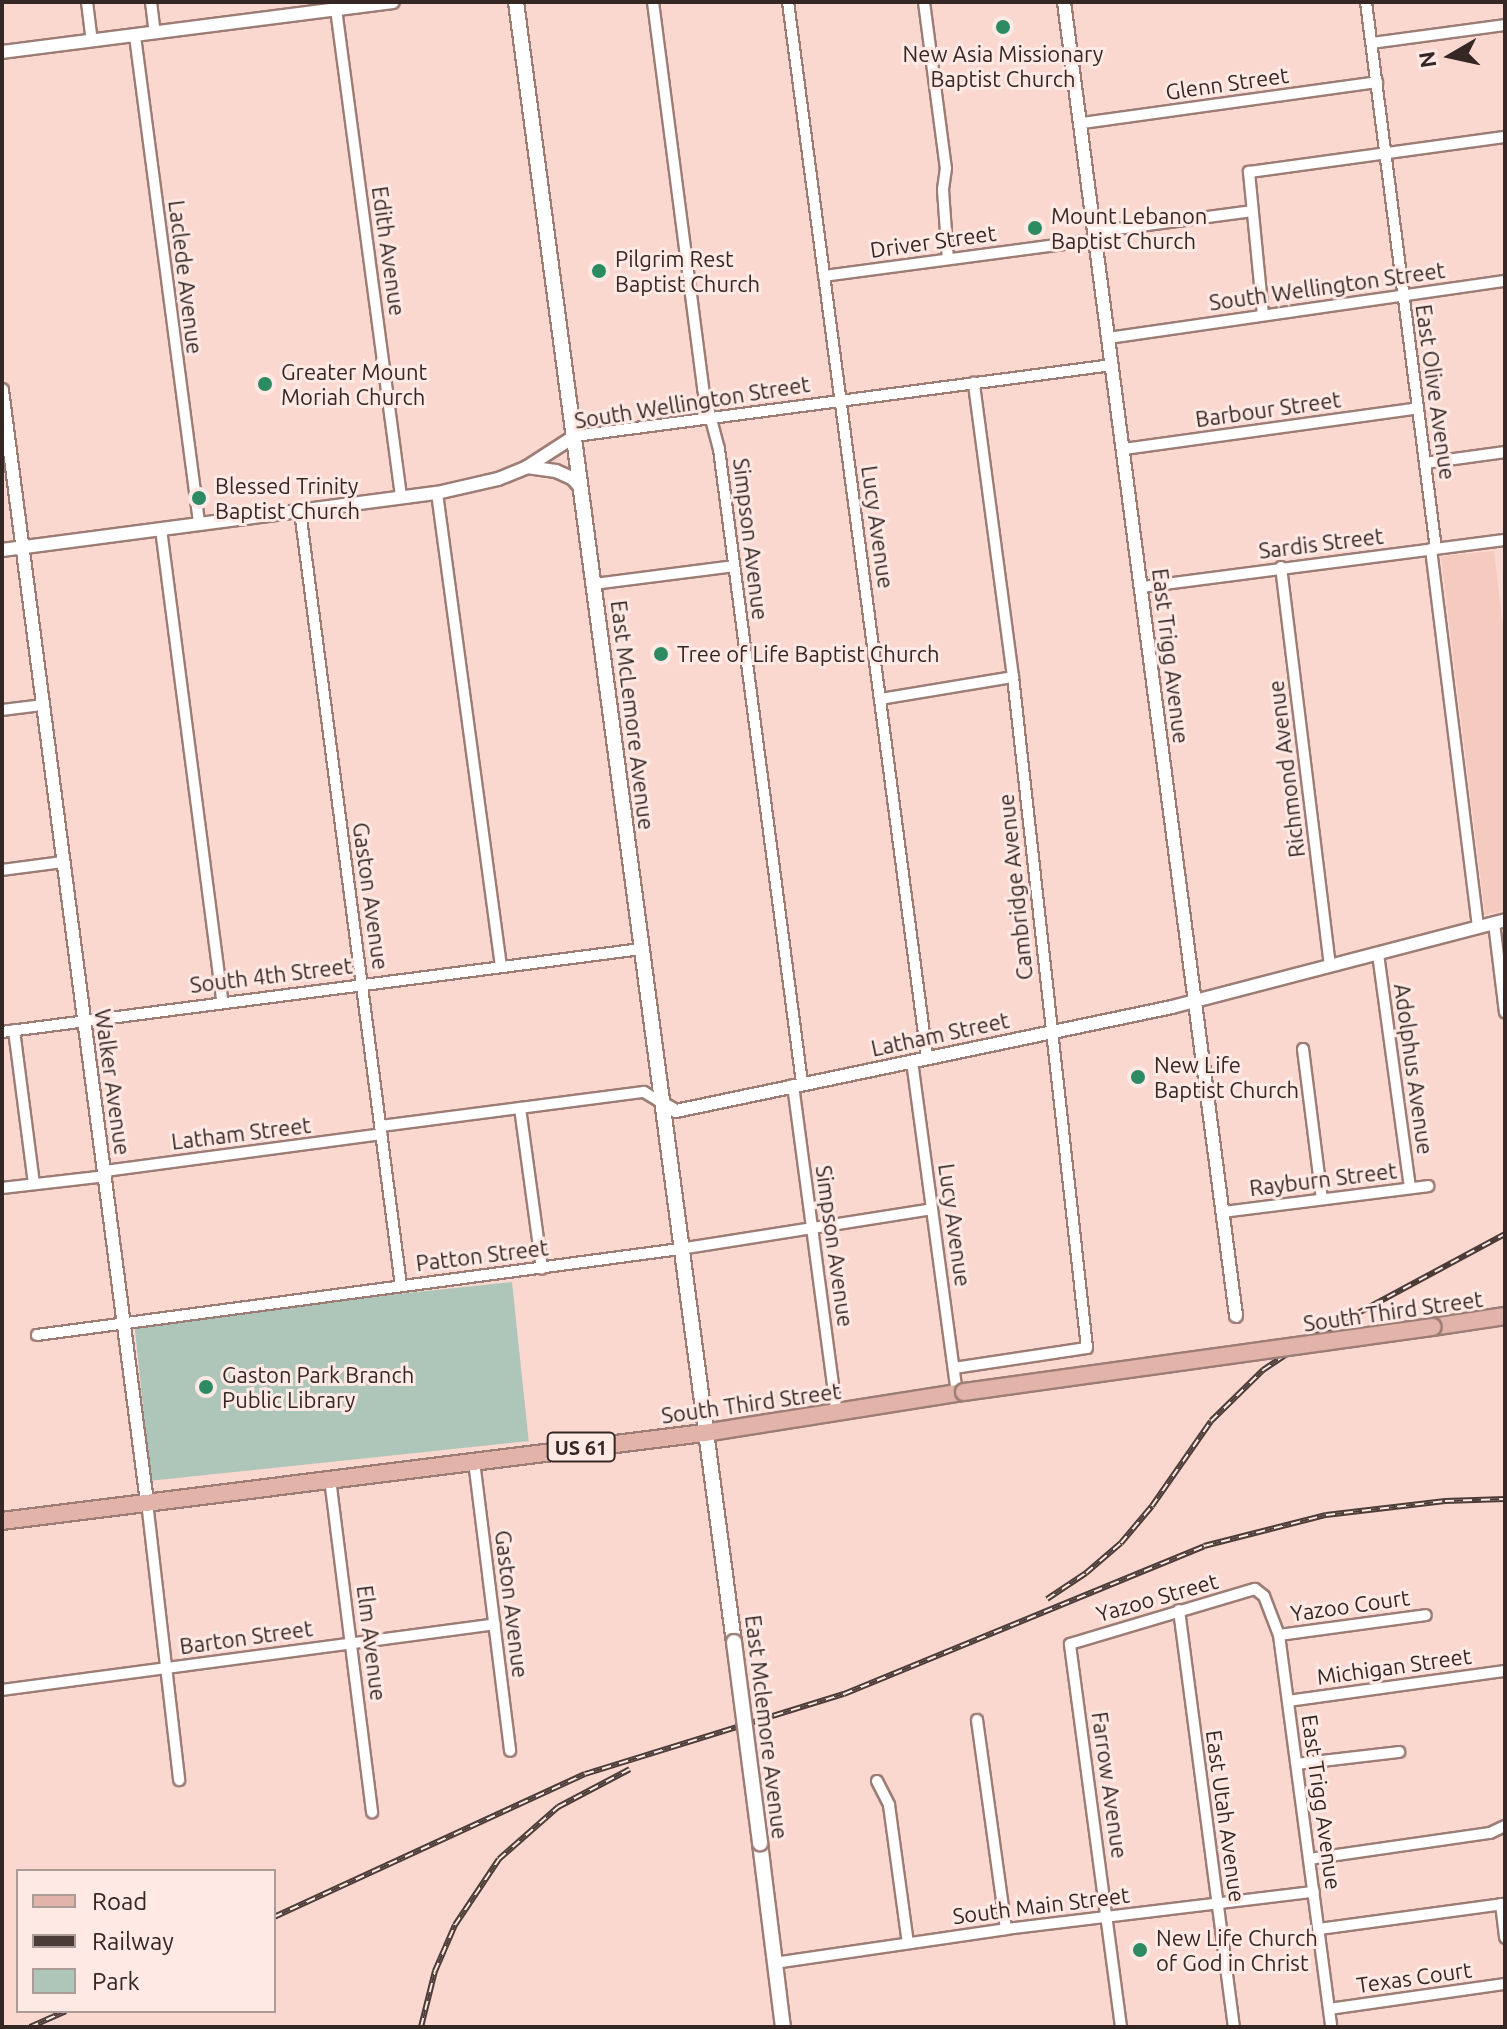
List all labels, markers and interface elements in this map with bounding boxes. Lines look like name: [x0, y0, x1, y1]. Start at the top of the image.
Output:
north arrow: [1411, 16, 1491, 96]
marker: New Asia Missionary Baptist Church: [994, 18, 1012, 36]
place label: New Asia Missionary Baptist Church: [903, 40, 1103, 92]
text: N: [1413, 50, 1440, 70]
street label: Glenn Street: [1164, 61, 1290, 105]
street label: Edith Avenue: [367, 184, 411, 318]
street label: Laclede Avenue: [163, 199, 209, 355]
place label: Mount Lebanon Baptist Church: [1051, 202, 1207, 254]
street label: Driver Street: [868, 219, 998, 263]
marker: Mount Lebanon Baptist Church: [1026, 219, 1044, 237]
place label: Pilgrim Rest Baptist Church: [615, 245, 760, 296]
street label: South Wellington Street: [1207, 256, 1447, 316]
marker: Pilgrim Rest Baptist Church: [590, 262, 608, 280]
street label: East Olive Avenue: [1411, 303, 1461, 481]
place label: Greater Mount Moriah Church: [281, 358, 427, 410]
street label: South Wellington Street: [572, 370, 812, 434]
marker: Greater Mount Moriah Church: [256, 375, 274, 393]
street label: Barbour Street: [1194, 386, 1342, 432]
street label: Simpson Avenue: [728, 457, 774, 621]
street label: Lucy Avenue: [856, 464, 900, 590]
place label: Blessed Trinity Baptist Church: [215, 472, 360, 524]
marker: Blessed Trinity Baptist Church: [190, 489, 208, 507]
street label: Sardis Street: [1257, 522, 1385, 564]
street label: East Trigg Avenue: [1147, 567, 1195, 745]
street label: East McLemore Avenue: [606, 599, 660, 831]
place label: Tree of Life Baptist Church: [677, 641, 940, 667]
marker: Tree of Life Baptist Church: [652, 645, 670, 663]
street label: Richmond Avenue: [1262, 679, 1310, 859]
street label: Cambridge Avenue: [992, 793, 1038, 981]
street label: Gaston Avenue: [348, 821, 394, 971]
street label: South 4th Street: [188, 952, 354, 998]
street label: Adolphus Avenue: [1389, 982, 1439, 1156]
street label: Latham Street: [869, 1006, 1011, 1062]
street label: Walker Avenue: [90, 1007, 136, 1157]
place label: New Life Baptist Church: [1154, 1051, 1299, 1102]
marker: New Life Baptist Church: [1129, 1068, 1147, 1086]
street label: Latham Street: [170, 1111, 312, 1155]
street label: Rayburn Street: [1248, 1157, 1398, 1201]
street label: Lucy Avenue: [933, 1162, 977, 1288]
street label: Simpson Avenue: [811, 1164, 859, 1328]
street label: Patton Street: [414, 1234, 550, 1276]
street label: South Third Street: [1302, 1285, 1484, 1337]
place label: Gaston Park Branch Public Library: [222, 1361, 414, 1412]
street label: South Third Street: [660, 1377, 842, 1429]
marker: Gaston Park Branch Public Library: [197, 1378, 215, 1396]
road number: US 61: [545, 1431, 617, 1463]
street label: Gaston Avenue: [490, 1529, 534, 1679]
street label: Yazoo Street: [1093, 1567, 1221, 1627]
street label: Elm Avenue: [352, 1584, 392, 1702]
street label: Yazoo Court: [1289, 1584, 1411, 1626]
street label: East Mclemore Avenue: [740, 1613, 794, 1841]
street label: Barton Street: [178, 1615, 314, 1659]
street label: Michigan Street: [1315, 1642, 1473, 1690]
street label: Farrow Avenue: [1087, 1710, 1133, 1860]
street label: East Trigg Avenue: [1297, 1713, 1347, 1891]
street label: East Utah Avenue: [1201, 1728, 1251, 1904]
legend: [16, 1869, 276, 2013]
street label: South Main Street: [951, 1881, 1131, 1929]
text: Road: [92, 1888, 147, 1915]
place label: New Life Church of God in Christ: [1156, 1924, 1318, 1976]
text: Railway: [92, 1928, 174, 1955]
marker: New Life Church of God in Christ: [1131, 1941, 1149, 1959]
street label: Texas Court: [1355, 1956, 1473, 1998]
text: Park: [92, 1968, 140, 1995]

